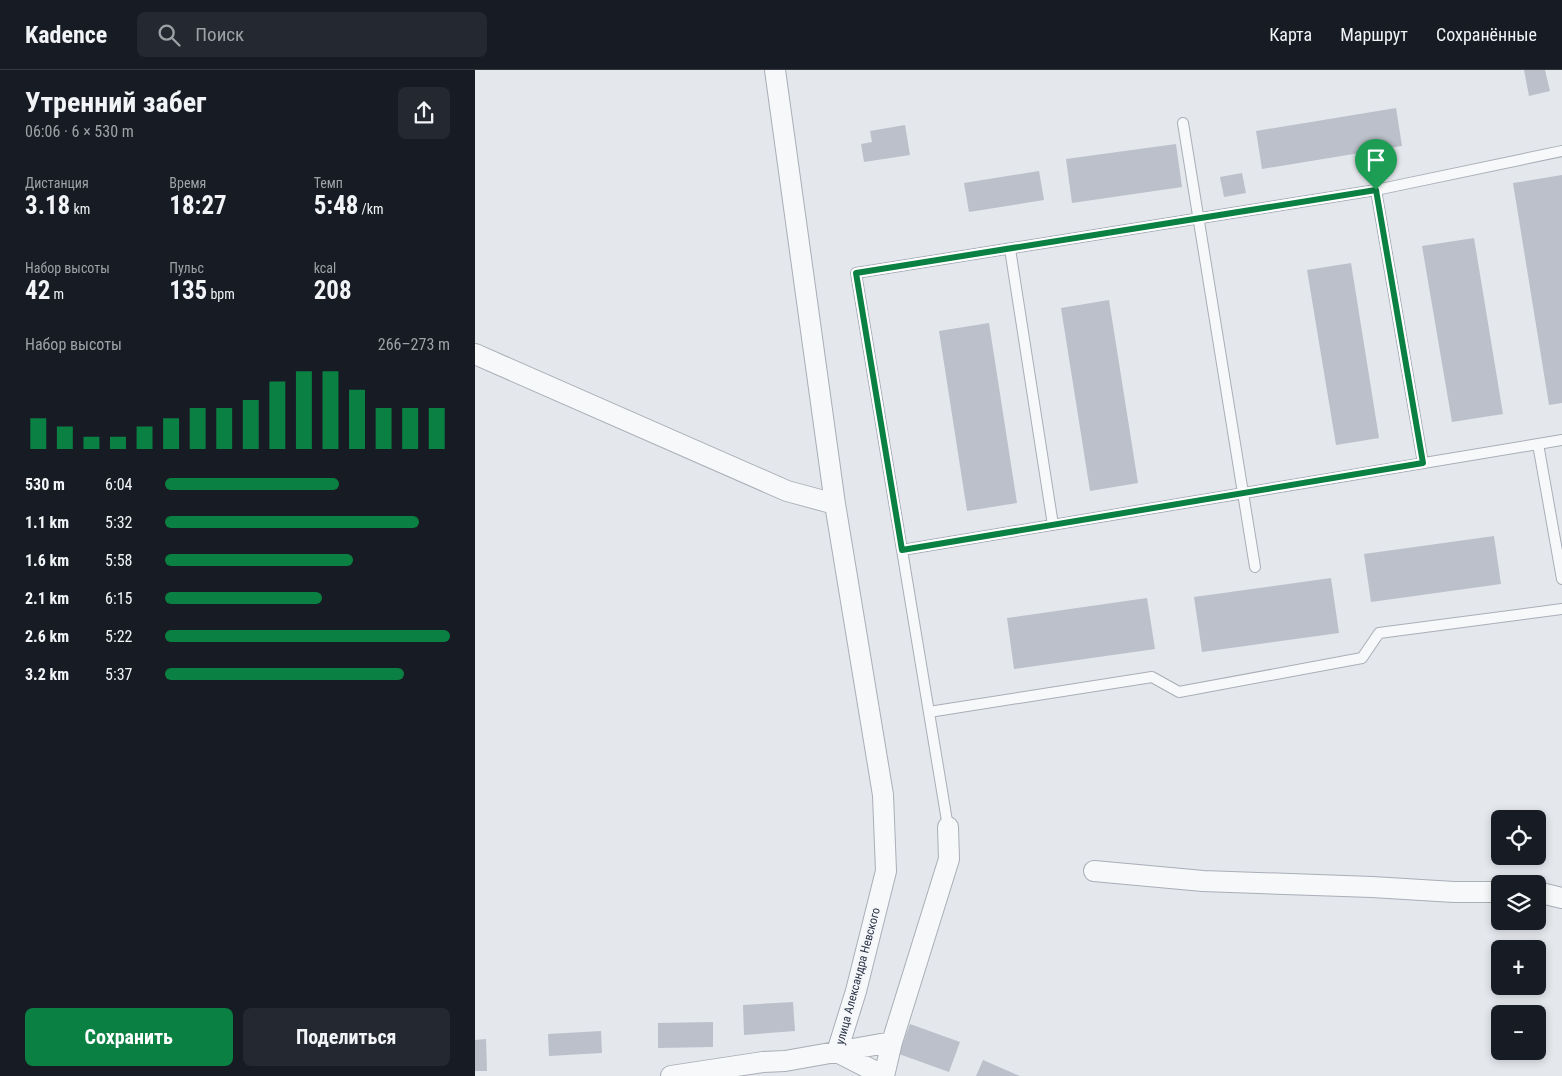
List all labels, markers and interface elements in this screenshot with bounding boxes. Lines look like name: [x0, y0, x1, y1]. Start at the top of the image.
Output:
search box: [137, 12, 487, 57]
text: Kadence: [25, 21, 107, 49]
icon: search: [155, 21, 183, 49]
text: Поиск: [195, 23, 244, 46]
text: Карта: [1269, 24, 1312, 45]
text: Маршрут: [1340, 24, 1408, 45]
text: Сохранённые: [1436, 24, 1537, 45]
text: Утренний забег: [25, 86, 206, 119]
button: share: [398, 87, 450, 139]
text: 06:06 · 6 × 530 m: [25, 122, 134, 141]
pin: [1355, 139, 1397, 190]
icon: arrive: [1362, 146, 1390, 174]
text: Дистанция: [25, 175, 89, 191]
text: Время: [169, 175, 206, 191]
text: Темп: [314, 175, 343, 191]
text: 3.18: [25, 191, 70, 220]
text: 18:27: [169, 191, 227, 220]
text: 5:48: [314, 191, 358, 220]
text: km: [70, 201, 90, 217]
text: /km: [358, 201, 384, 217]
text: Набор высоты: [25, 260, 110, 276]
text: Пульс: [169, 260, 204, 276]
text: kcal: [314, 260, 336, 276]
text: 42: [25, 276, 50, 305]
text: 135: [169, 276, 207, 305]
text: 208: [314, 276, 352, 305]
text: m: [50, 286, 64, 302]
text: bpm: [207, 286, 235, 302]
text: Набор высоты: [25, 335, 122, 354]
text: 266–273 m: [378, 335, 450, 354]
text: 530 m: [25, 475, 65, 494]
text: 6:04: [105, 475, 132, 494]
text: 1.1 km: [25, 513, 69, 532]
text: 5:32: [105, 513, 132, 532]
text: 1.6 km: [25, 551, 69, 570]
text: 5:58: [105, 551, 132, 570]
text: 2.1 km: [25, 589, 69, 608]
text: 6:15: [105, 589, 132, 608]
text: 2.6 km: [25, 627, 69, 646]
text: 5:22: [105, 627, 132, 646]
text: 3.2 km: [25, 665, 69, 684]
text: 5:37: [105, 665, 132, 684]
map controls: [1491, 810, 1546, 1060]
button: locate: [1491, 810, 1546, 865]
button: layers: [1491, 875, 1546, 930]
street label: улица Александра Невского: [833, 906, 883, 1046]
button: +: [1491, 940, 1546, 995]
button: −: [1491, 1005, 1546, 1060]
button: Сохранить: [25, 1008, 233, 1066]
button: Поделиться: [243, 1008, 450, 1066]

